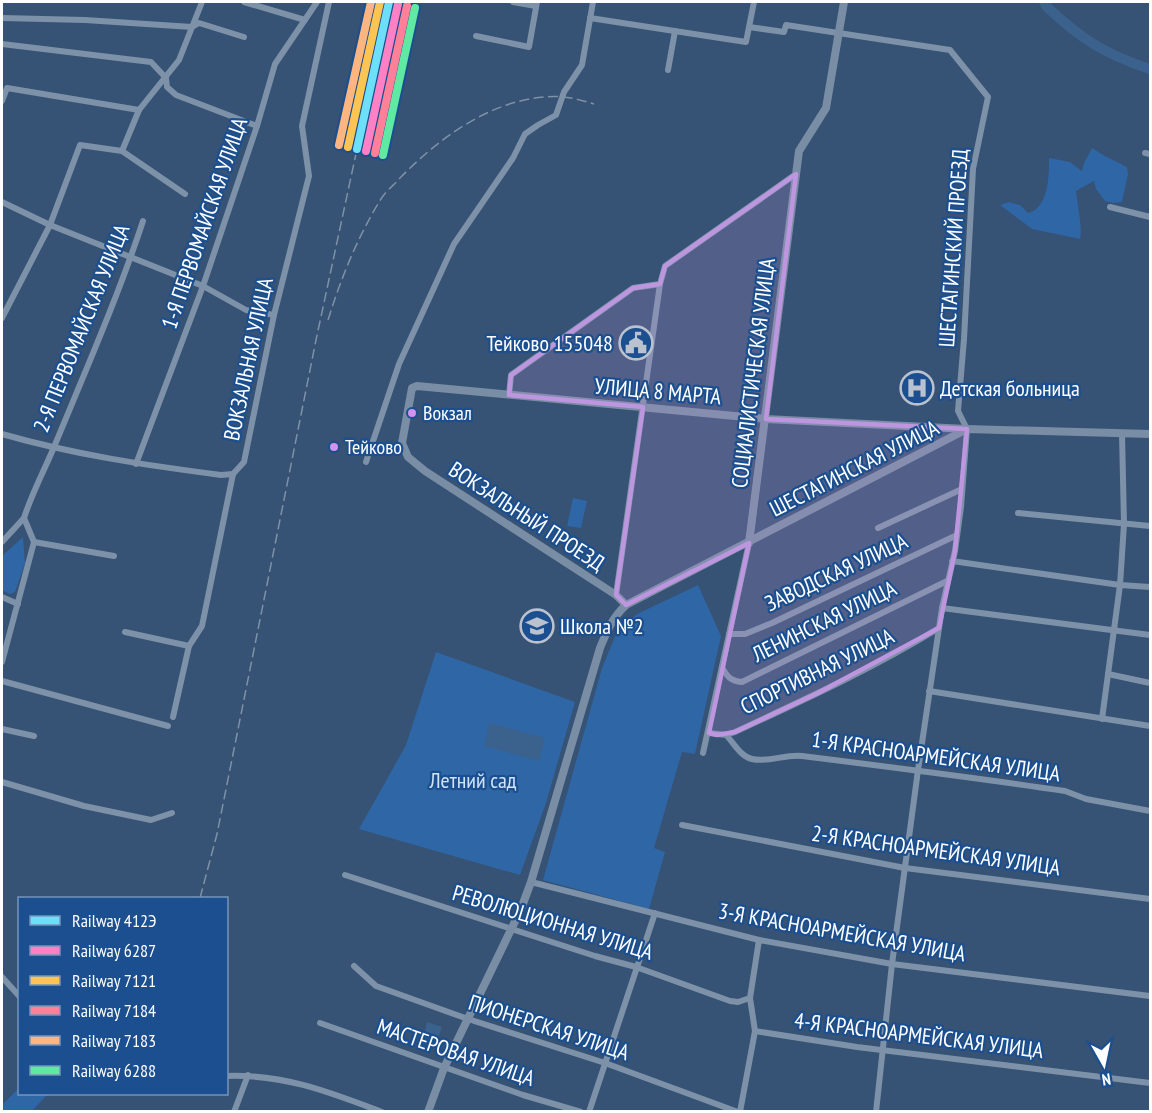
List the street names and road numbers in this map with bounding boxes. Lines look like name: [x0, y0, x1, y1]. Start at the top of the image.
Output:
street label: 1-Я ПЕРВОМАЙСКАЯ УЛИЦА: [155, 113, 254, 332]
street label: ШЕСТАГИНСКИЙ ПРОЕЗД: [932, 148, 974, 348]
street label: 2-Я ПЕРВОМАЙСКАЯ УЛИЦА: [26, 219, 136, 436]
street label: СОЦИАЛИСТИЧЕСКАЯ УЛИЦА: [725, 256, 781, 490]
street label: ВОКЗАЛЬНАЯ УЛИЦА: [217, 274, 279, 443]
street label: УЛИЦА 8 МАРТА: [594, 372, 723, 411]
street label: ШЕСТАГИНСКАЯ УЛИЦА: [765, 413, 944, 523]
street label: ВОКЗАЛЬНЫЙ ПРОЕЗД: [444, 455, 610, 577]
street label: ЗАВОДСКАЯ УЛИЦА: [760, 526, 912, 617]
street label: ЛЕНИНСКАЯ УЛИЦА: [746, 574, 901, 668]
street label: СПОРТИВНАЯ УЛИЦА: [736, 621, 899, 720]
street label: 1-Я КРАСНОАРМЕЙСКАЯ УЛИЦА: [810, 725, 1063, 787]
street label: 2-Я КРАСНОАРМЕЙСКАЯ УЛИЦА: [810, 819, 1063, 881]
street label: РЕВОЛЮЦИОННАЯ УЛИЦА: [449, 878, 657, 966]
street label: 3-Я КРАСНОАРМЕЙСКАЯ УЛИЦА: [716, 896, 968, 968]
street label: ПИОНЕРСКАЯ УЛИЦА: [465, 988, 633, 1066]
street label: 4-Я КРАСНОАРМЕЙСКАЯ УЛИЦА: [793, 1006, 1046, 1064]
street label: МАСТЕРОВАЯ УЛИЦА: [374, 1012, 539, 1092]

